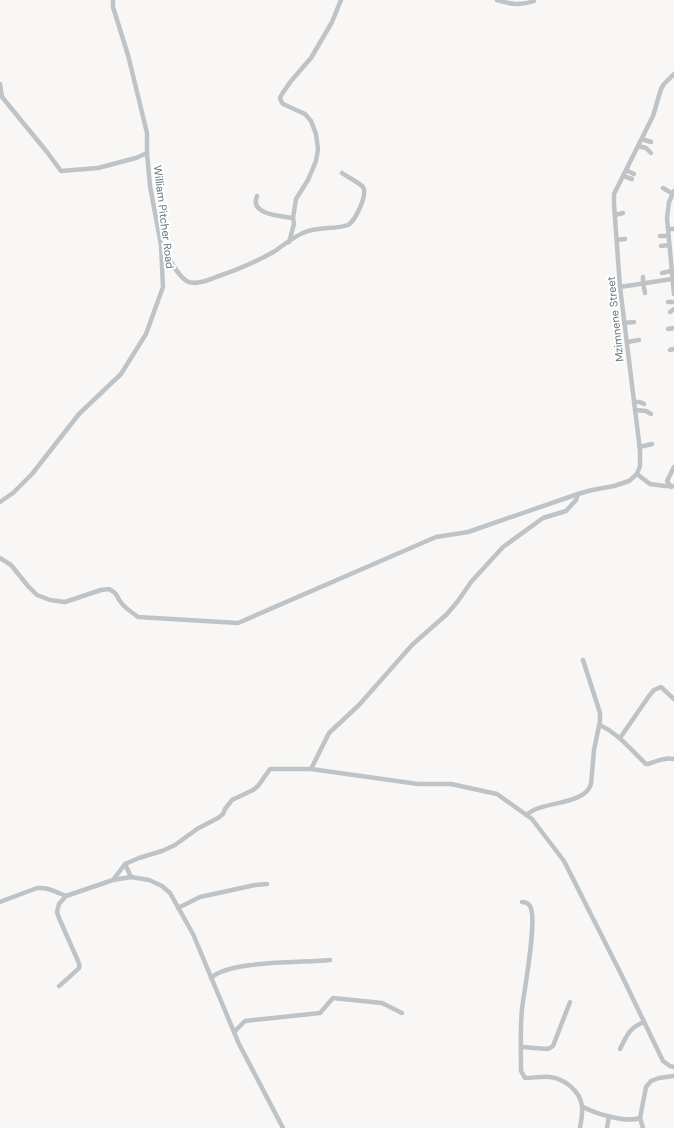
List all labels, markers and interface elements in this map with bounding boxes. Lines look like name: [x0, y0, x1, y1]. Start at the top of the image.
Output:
street label: William Pitcher Road: [151, 164, 177, 270]
street label: Mzimnene Street: [604, 276, 626, 362]

